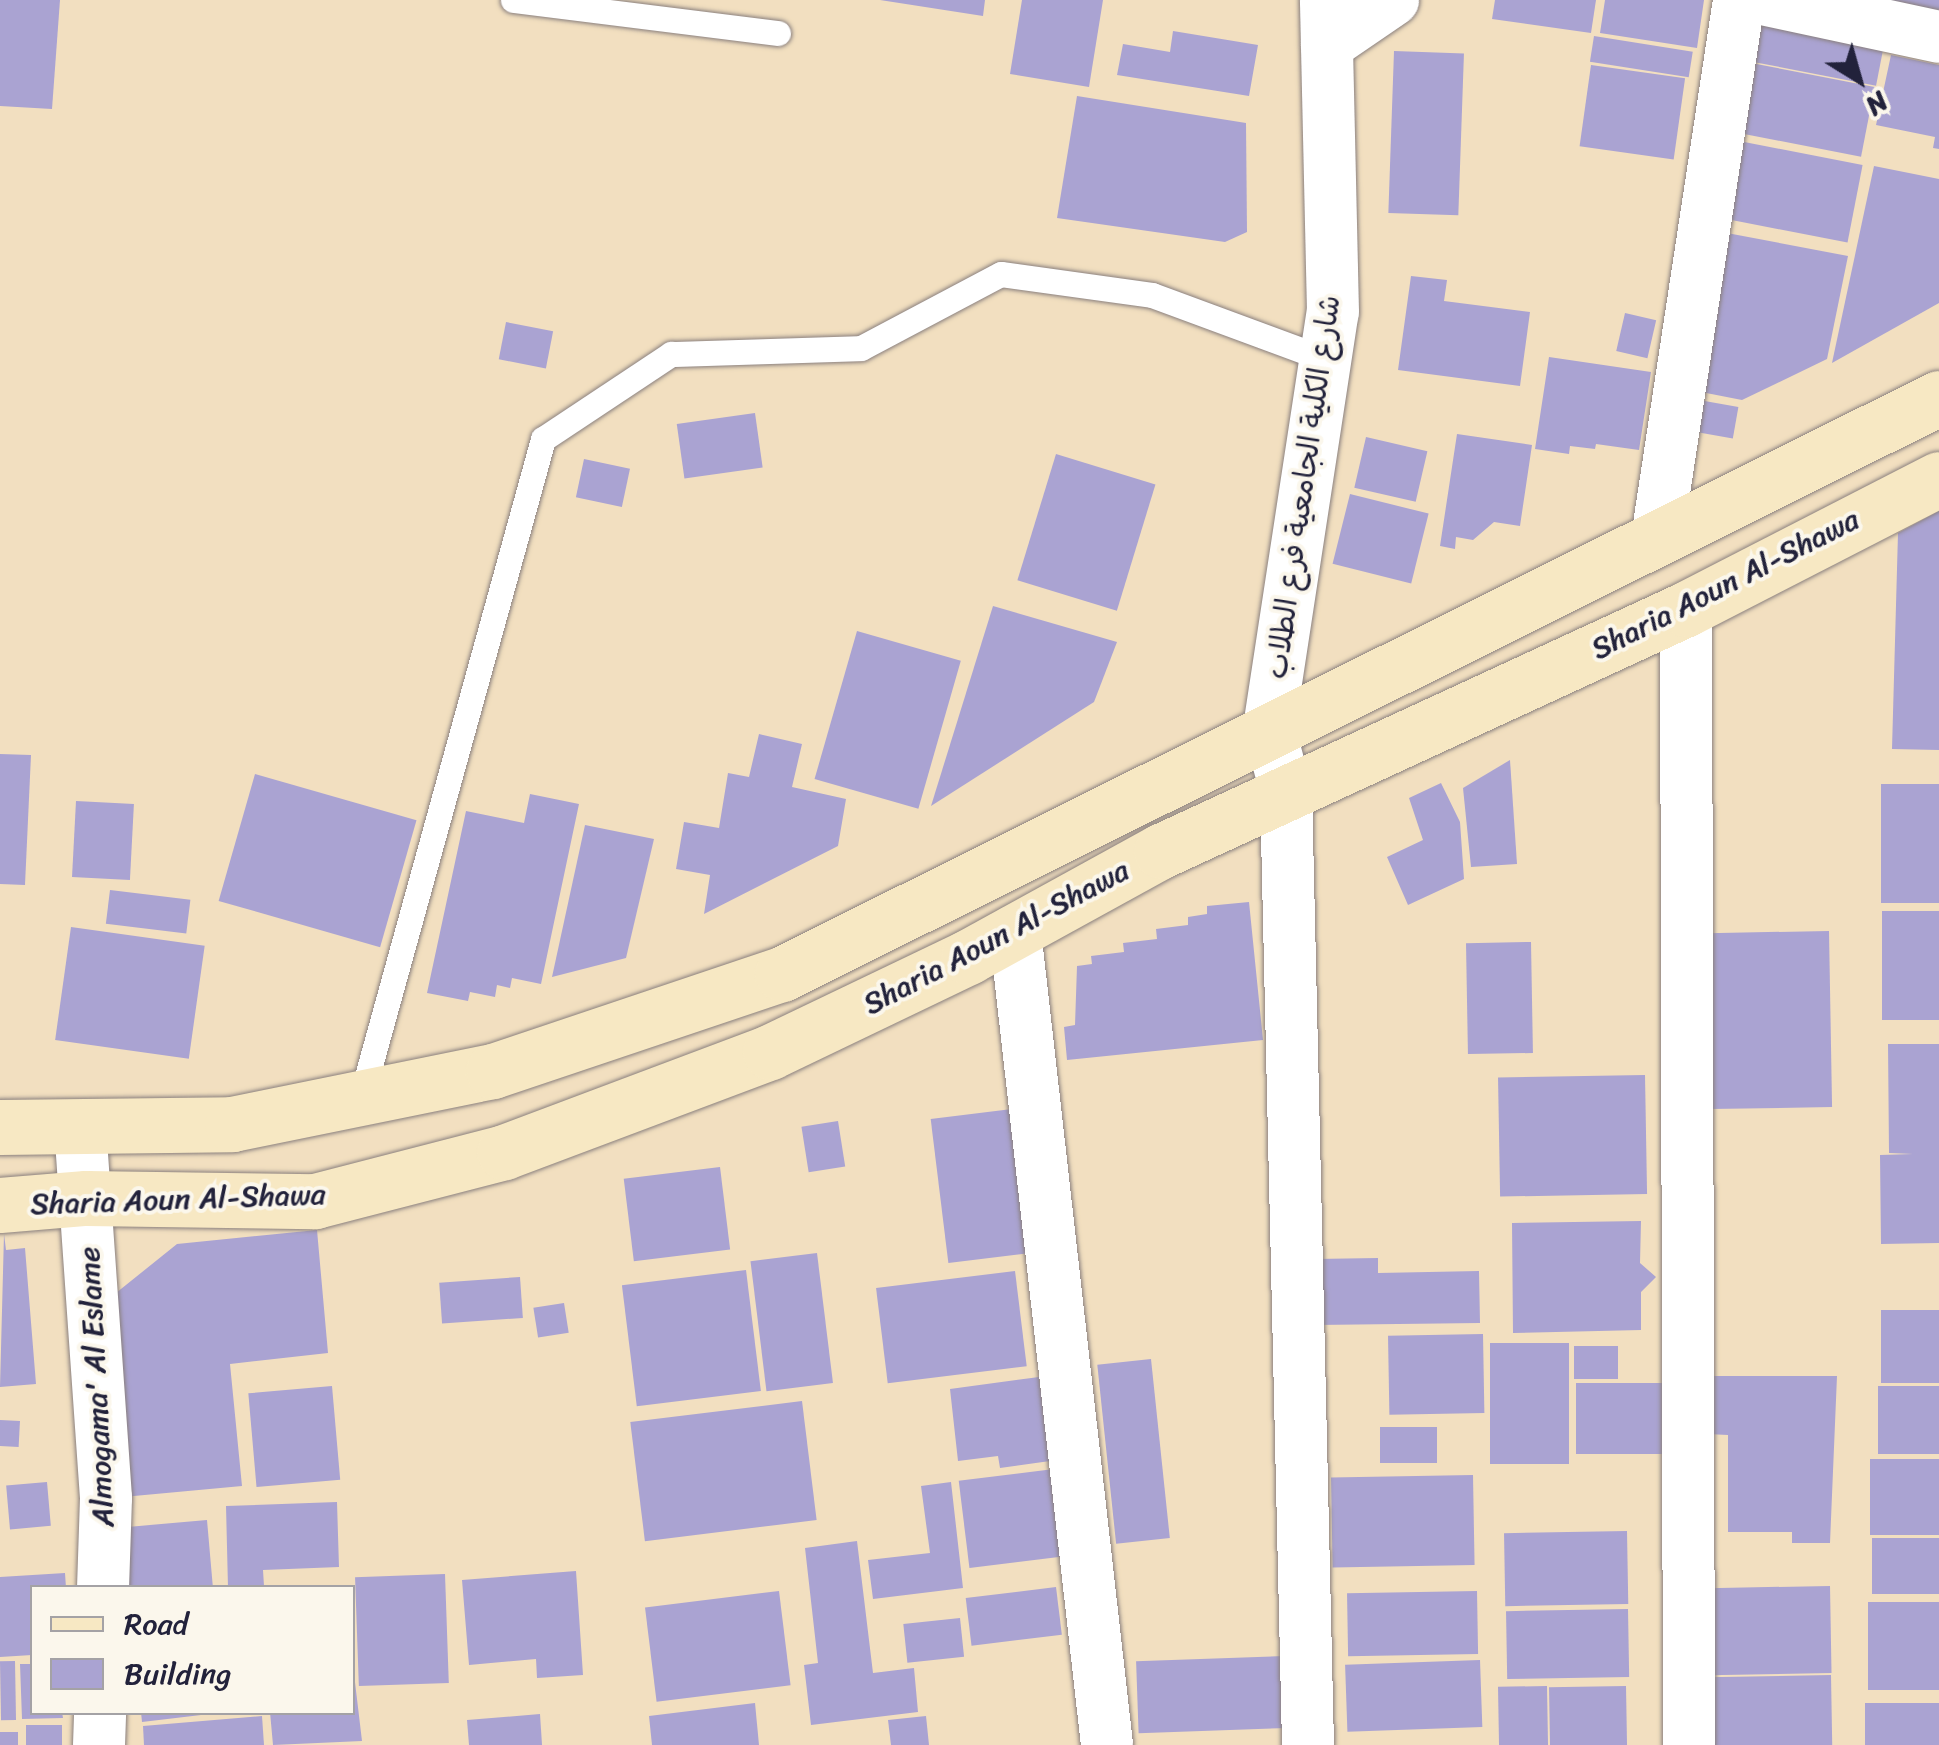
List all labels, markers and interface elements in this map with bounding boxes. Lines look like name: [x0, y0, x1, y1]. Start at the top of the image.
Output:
north arrow: [1809, 30, 1909, 130]
text: N: [1855, 79, 1900, 130]
street label: شارع الكلية الجامعية فرع الطلاب: [1258, 293, 1348, 681]
street label: Sharia Aoun Al-Shawa: [1585, 501, 1865, 667]
street label: Sharia Aoun Al-Shawa: [857, 852, 1135, 1022]
street label: Sharia Aoun Al-Shawa: [30, 1176, 326, 1222]
street label: Almogama' Al Eslame: [71, 1245, 121, 1529]
legend: [30, 1585, 355, 1715]
text: Road: [124, 1597, 188, 1651]
text: Building: [124, 1647, 231, 1701]

